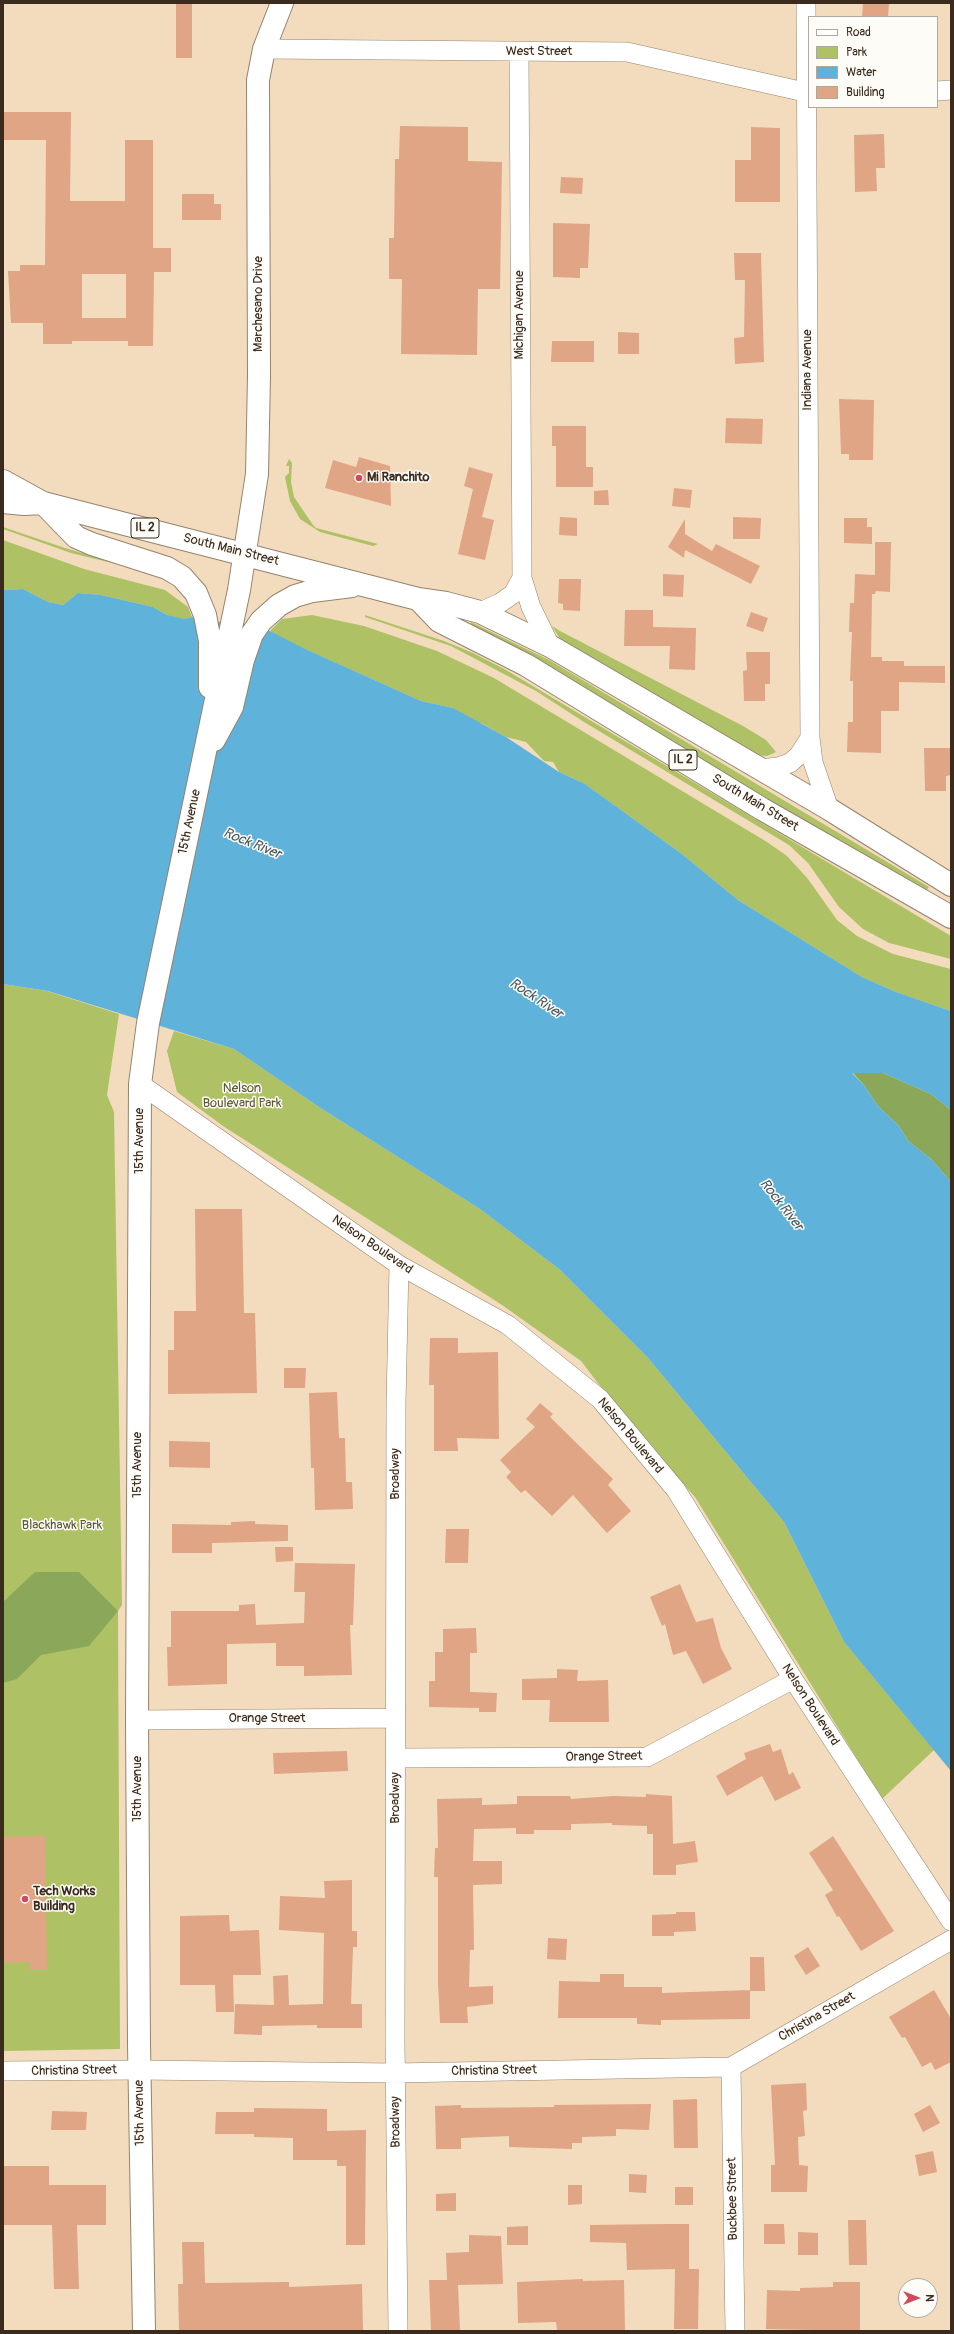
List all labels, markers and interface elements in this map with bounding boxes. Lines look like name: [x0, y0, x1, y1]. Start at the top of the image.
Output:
legend: [808, 16, 938, 108]
text: Road: [846, 25, 871, 40]
street label: West Street: [506, 44, 572, 60]
text: Park: [846, 45, 867, 60]
text: Water: [846, 65, 877, 80]
text: Building: [846, 85, 885, 100]
street label: Marchesano Drive: [251, 256, 267, 352]
street label: Michigan Avenue: [512, 270, 528, 360]
street label: Indiana Avenue: [800, 329, 816, 411]
place label: Mi Ranchito: [367, 470, 429, 486]
marker: Mi Ranchito: [354, 473, 364, 483]
road number: IL 2: [131, 518, 159, 538]
street label: South Main Street: [181, 531, 281, 569]
road number: IL 2: [669, 750, 697, 770]
street label: South Main Street: [709, 771, 801, 835]
street label: 15th Avenue: [175, 788, 205, 856]
water label: Rock River: [221, 825, 283, 863]
water label: Rock River: [506, 975, 566, 1023]
park label: Nelson Boulevard Park: [203, 1081, 281, 1112]
street label: 15th Avenue: [132, 1108, 148, 1174]
water label: Rock River: [756, 1176, 806, 1234]
street label: Nelson Boulevard: [329, 1212, 415, 1278]
street label: Nelson Boulevard: [594, 1395, 666, 1477]
street label: 15th Avenue: [130, 1432, 146, 1498]
street label: Broadway: [388, 1448, 404, 1500]
park label: Blackhawk Park: [22, 1518, 102, 1534]
street label: Nelson Boulevard: [778, 1661, 842, 1749]
street label: Orange Street: [229, 1711, 305, 1727]
street label: Orange Street: [565, 1749, 643, 1765]
street label: 15th Avenue: [130, 1756, 146, 1822]
street label: Broadway: [388, 1772, 404, 1824]
place label: Tech Works Building: [33, 1884, 95, 1915]
marker: Tech Works Building: [20, 1894, 30, 1904]
street label: Christina Street: [776, 1989, 858, 2045]
street label: Christina Street: [31, 2062, 117, 2080]
street label: Christina Street: [451, 2062, 537, 2080]
street label: 15th Avenue: [132, 2080, 148, 2146]
street label: Broadway: [388, 2096, 404, 2148]
street label: Buckbee Street: [724, 2157, 742, 2241]
north arrow: [898, 2278, 938, 2318]
text: N: [923, 2294, 936, 2302]

